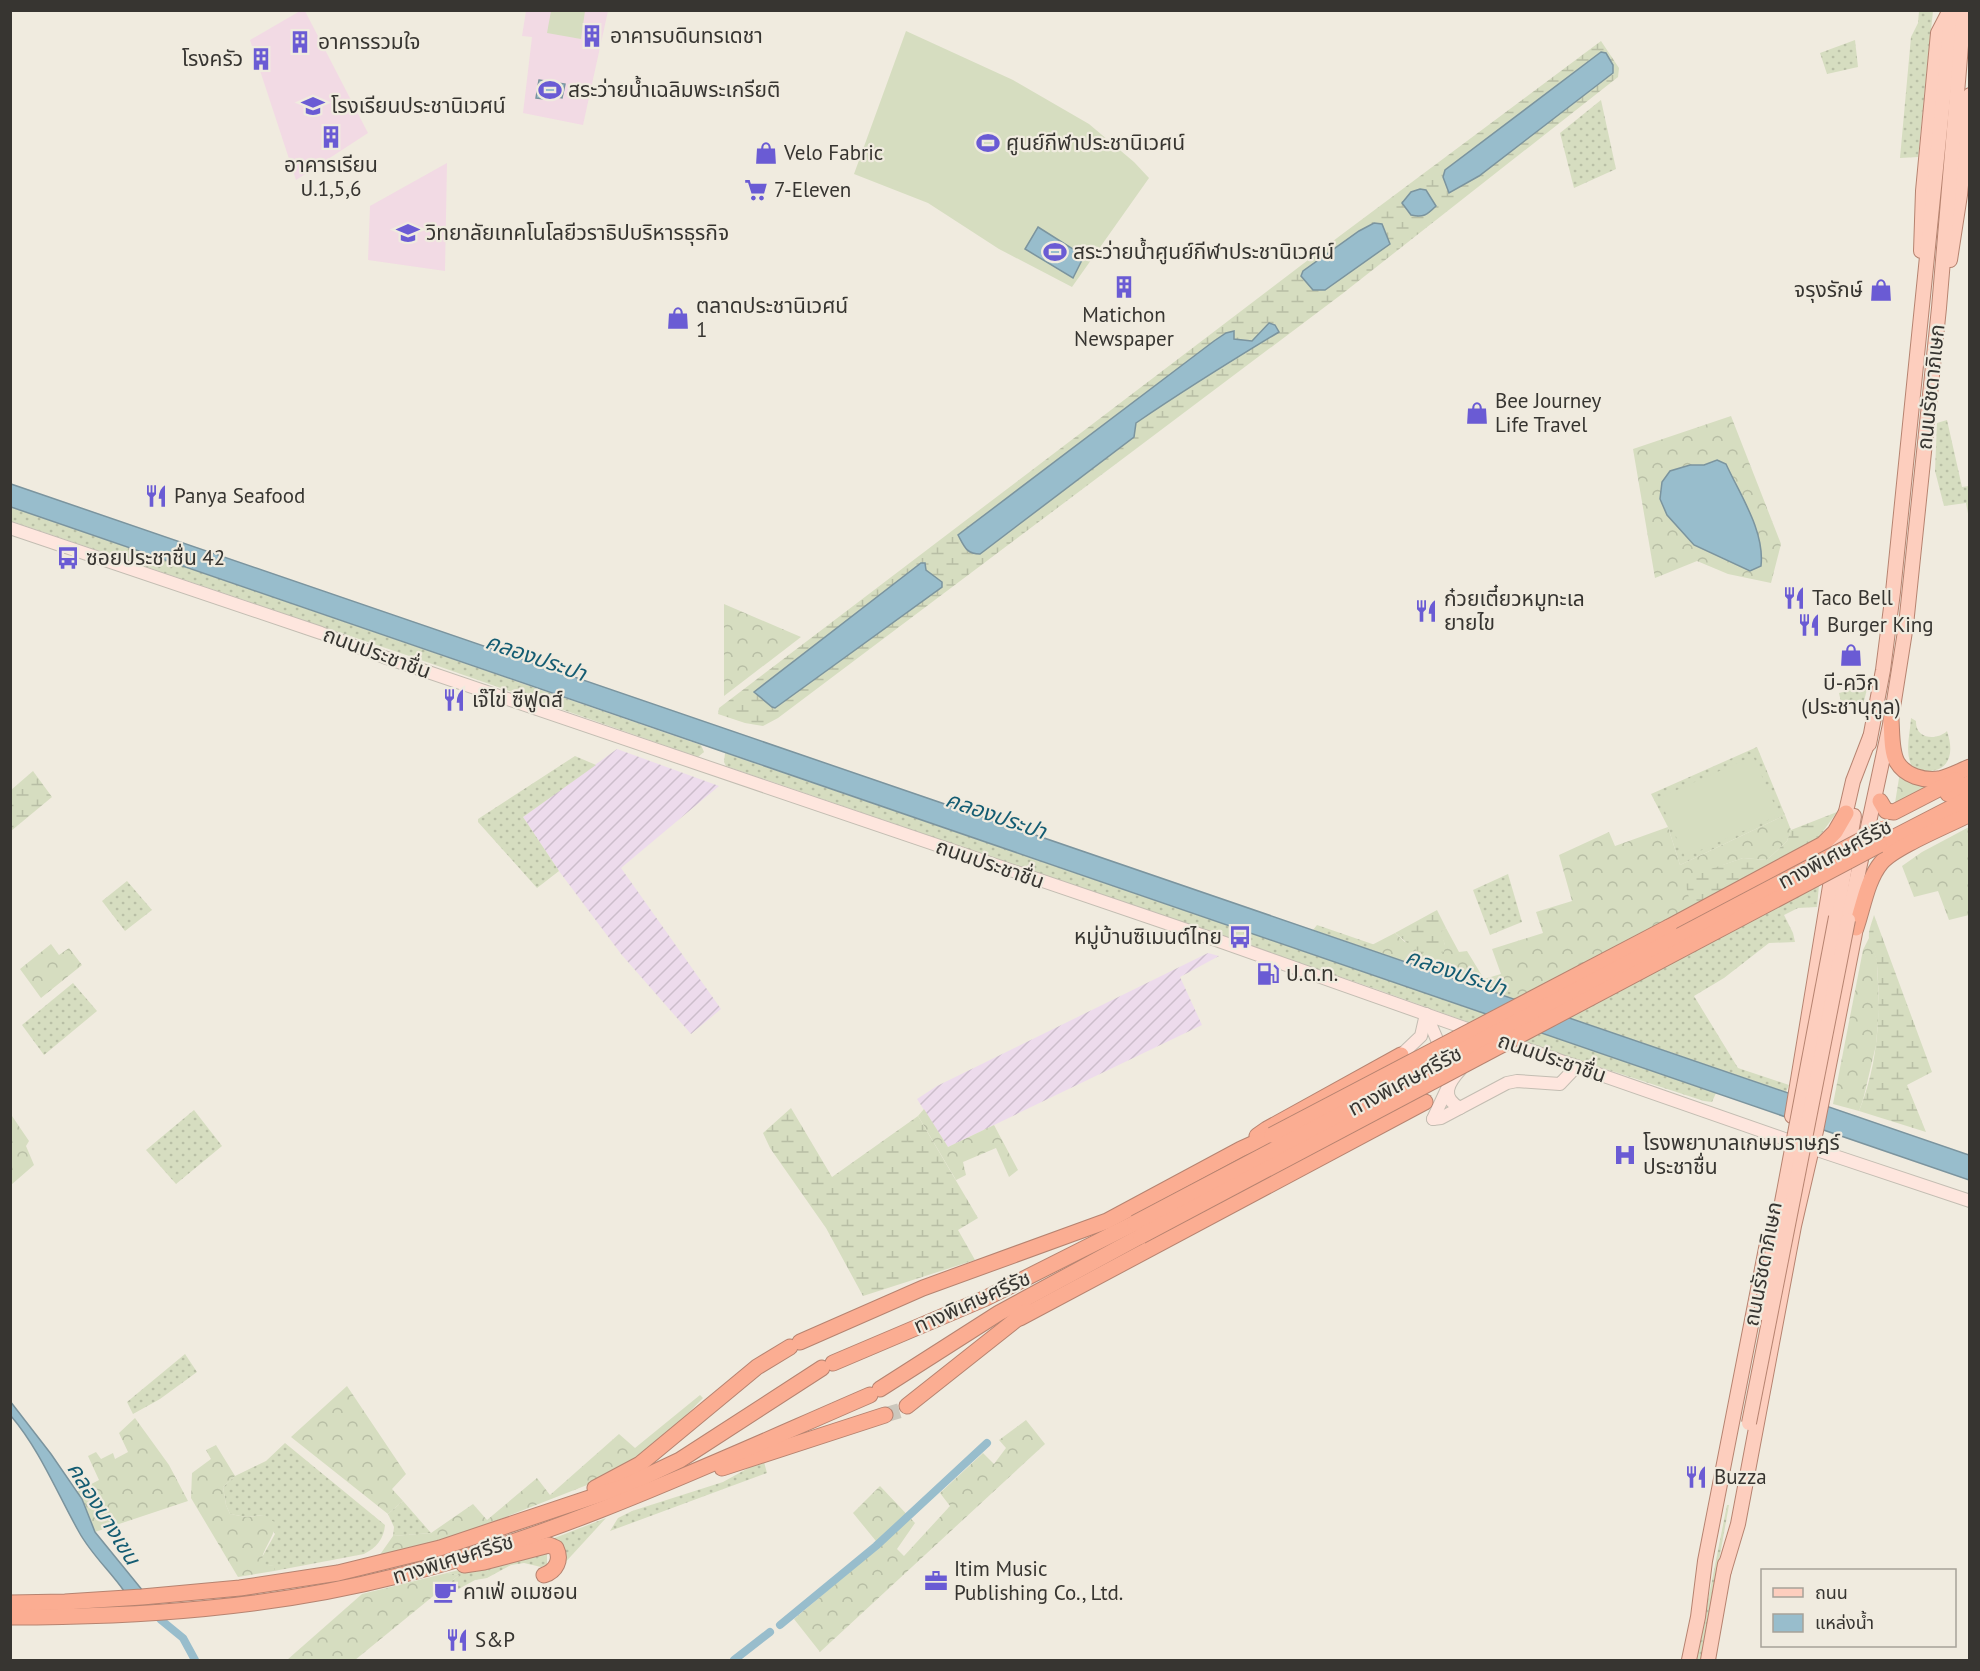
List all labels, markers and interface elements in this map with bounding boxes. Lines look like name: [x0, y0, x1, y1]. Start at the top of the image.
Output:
place label: อาคารบดินทรเดชา: [610, 22, 763, 49]
building icon: อาคารบดินทรเดชา: [579, 23, 605, 49]
place label: อาคารรวมใจ: [318, 28, 420, 55]
building icon: อาคารรวมใจ: [287, 29, 313, 55]
place label: โรงครัว: [182, 45, 243, 72]
building icon: โรงครัว: [248, 46, 274, 72]
place label: สระว่ายนํ้าเฉลิมพระเกรียติ: [568, 75, 780, 103]
sports icon: สระว่ายนํ้าเฉลิมพระเกรียติ: [537, 77, 563, 103]
place label: โรงเรียนประชานิเวศน์: [331, 92, 506, 119]
school or university icon: โรงเรียนประชานิเวศน์: [300, 93, 326, 119]
building icon: อาคารเรียน ป.1,5,6: [318, 124, 344, 150]
place label: ศูนย์กีฬาประชานิเวศน์: [1006, 129, 1185, 156]
sports icon: ศูนย์กีฬาประชานิเวศน์: [975, 130, 1001, 156]
place label: Velo Fabric: [783, 139, 883, 166]
shop icon: Velo Fabric: [753, 140, 779, 166]
place label: อาคารเรียน ป.1,5,6: [284, 151, 378, 202]
place label: 7-Eleven: [774, 176, 851, 203]
supermarket icon: 7-Eleven: [743, 177, 769, 203]
place label: วิทยาลัยเทคโนโลยีวราธิปบริหารธุรกิจ: [426, 219, 729, 246]
school or university icon: วิทยาลัยเทคโนโลยีวราธิปบริหารธุรกิจ: [395, 220, 421, 246]
place label: สระว่ายน้ำศูนย์กีฬาประชานิเวศน์: [1073, 237, 1334, 265]
sports icon: สระว่ายน้ำศูนย์กีฬาประชานิเวศน์: [1042, 239, 1068, 265]
building icon: Matichon Newspaper: [1111, 274, 1137, 300]
place label: จรุงรักษ์: [1794, 276, 1863, 303]
shop icon: จรุงรักษ์: [1868, 277, 1894, 303]
place label: ตลาดประชานิเวศน์ 1: [696, 292, 848, 343]
place label: Matichon Newspaper: [1074, 301, 1174, 352]
shop icon: ตลาดประชานิเวศน์ 1: [665, 305, 691, 331]
street label: ถนนรัชดาภิเษก: [1910, 323, 1951, 451]
place label: Bee Journey Life Travel: [1495, 387, 1601, 438]
shop icon: Bee Journey Life Travel: [1464, 400, 1490, 426]
place label: Panya Seafood: [174, 482, 305, 509]
restaurant icon: Panya Seafood: [143, 483, 169, 509]
place label: ซอยประชาชื่น 42: [86, 543, 225, 571]
bus stop icon: ซอยประชาชื่น 42: [55, 545, 81, 571]
place label: ก๋วยเตี๋ยวหมูทะเล ยายไข: [1444, 584, 1585, 636]
place label: Taco Bell: [1812, 584, 1893, 611]
restaurant icon: Taco Bell: [1781, 585, 1807, 611]
restaurant icon: ก๋วยเตี๋ยวหมูทะเล ยายไข: [1413, 598, 1439, 624]
place label: Burger King: [1827, 611, 1934, 638]
restaurant icon: Burger King: [1796, 612, 1822, 638]
street label: ถนนประชาชื่น: [319, 620, 435, 685]
water label: คลองประปา: [482, 627, 591, 688]
shop icon: บี-ควิก (ประชานุกูล): [1838, 642, 1864, 668]
place label: บี-ควิก (ประชานุกูล): [1801, 669, 1901, 720]
place label: เจ๊ไข่ ซีฟูดส์: [472, 686, 563, 713]
restaurant icon: เจ๊ไข่ ซีฟูดส์: [441, 687, 467, 713]
water label: คลองประปา: [942, 785, 1051, 846]
street label: ทางพิเศษศรีรัช: [1773, 812, 1896, 895]
street label: ถนนประชาชื่น: [932, 831, 1048, 895]
place label: หมู่บ้านซิเมนต์ไทย: [1074, 923, 1222, 950]
bus stop icon: หมู่บ้านซิเมนต์ไทย: [1227, 924, 1253, 950]
water label: คลองประปา: [1402, 942, 1511, 1003]
place label: ป.ต.ท.: [1286, 960, 1338, 987]
fuel station icon: ป.ต.ท.: [1255, 961, 1281, 987]
street label: ถนนประชาชื่น: [1494, 1025, 1610, 1089]
street label: ทางพิเศษศรีรัช: [1343, 1039, 1466, 1122]
place label: โรงพยาบาลเกษมราษฎร์ ประชาชื่น: [1643, 1129, 1841, 1180]
hospital icon: โรงพยาบาลเกษมราษฎร์ ประชาชื่น: [1612, 1142, 1638, 1168]
street label: ถนนรัชดาภิเษก: [1737, 1199, 1788, 1328]
street label: ทางพิเศษศรีรัช: [909, 1264, 1034, 1339]
water label: คลองบางเขน: [61, 1456, 147, 1571]
place label: Buzza: [1714, 1463, 1767, 1490]
restaurant icon: Buzza: [1683, 1464, 1709, 1490]
street label: ทางพิเศษศรีรัช: [389, 1527, 517, 1590]
place label: Itim Music Publishing Co., Ltd.: [954, 1555, 1123, 1606]
office icon: Itim Music Publishing Co., Ltd.: [923, 1568, 949, 1594]
legend: [1761, 1569, 1956, 1647]
place label: คาเฟ่ อเมซอน: [463, 1578, 578, 1605]
cafe icon: คาเฟ่ อเมซอน: [432, 1579, 458, 1605]
text: ถนน: [1815, 1581, 1848, 1604]
text: แหล่งน้ำ: [1815, 1610, 1874, 1634]
place label: S&P: [475, 1626, 515, 1653]
restaurant icon: S&P: [444, 1627, 470, 1653]

